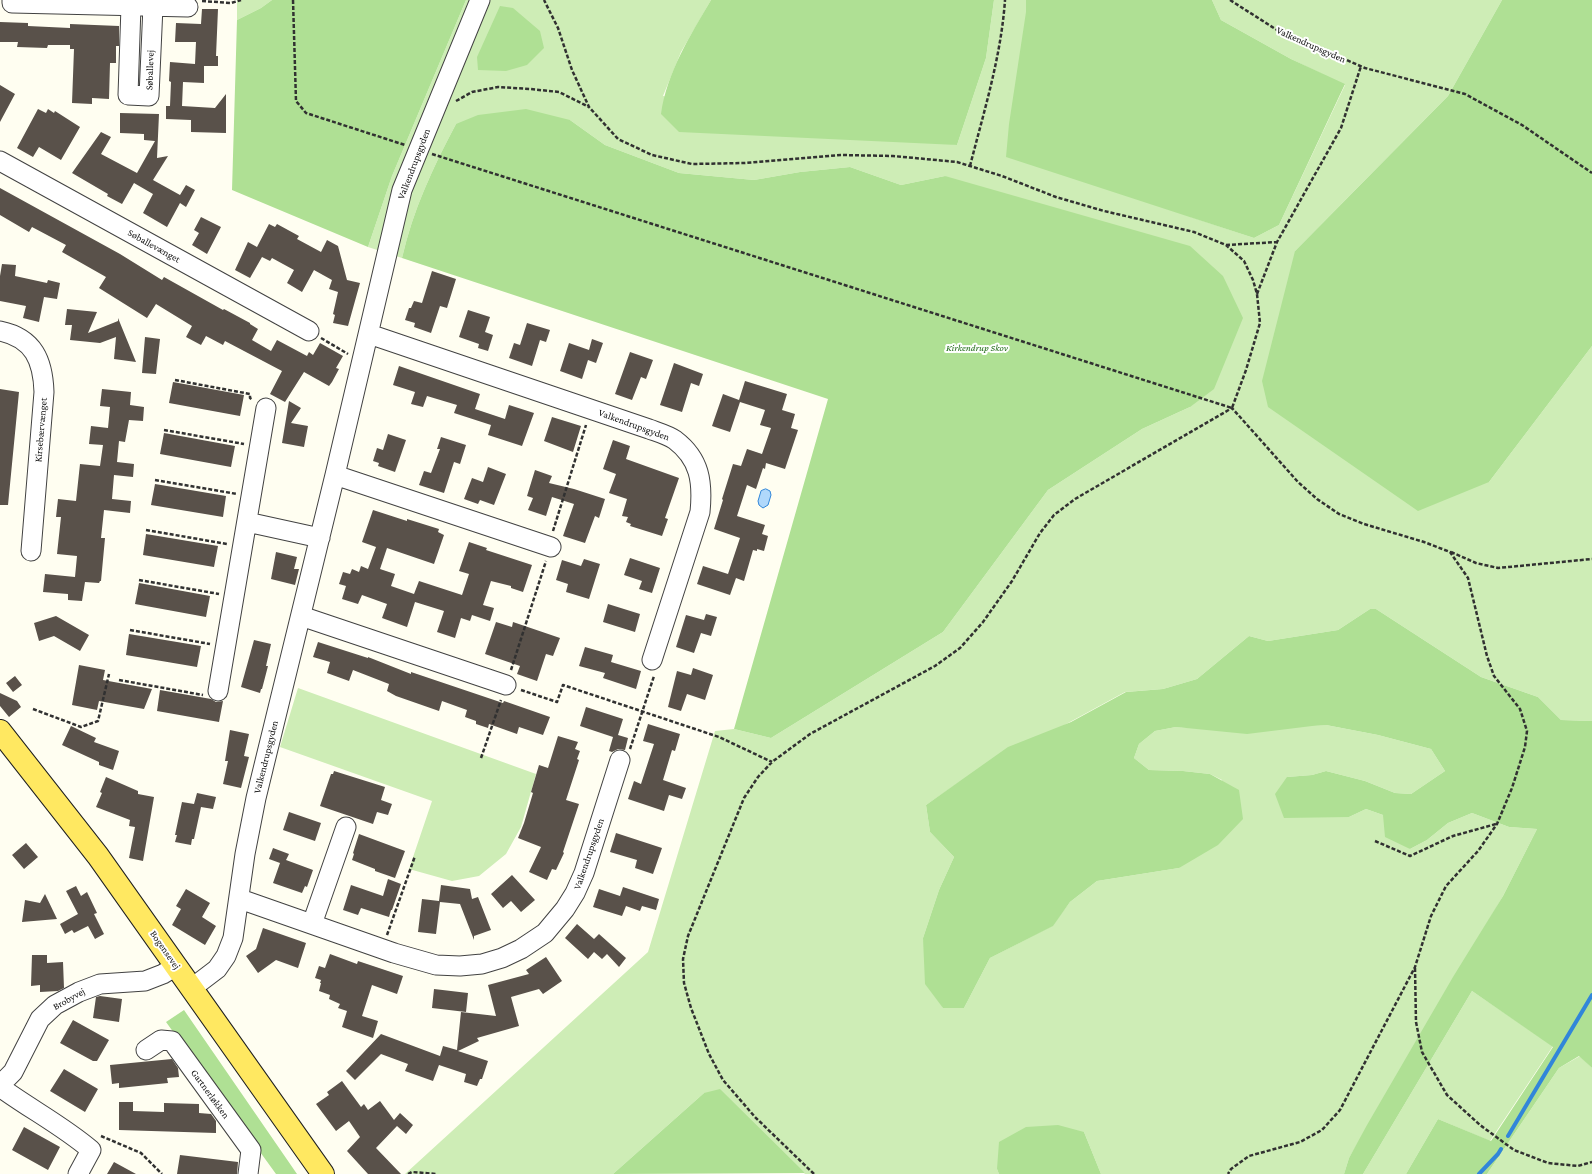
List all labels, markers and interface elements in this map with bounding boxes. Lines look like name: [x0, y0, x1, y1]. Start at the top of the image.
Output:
street label: Valkendrupsgyden: [1274, 24, 1348, 66]
street label: Søballevej: [143, 50, 157, 90]
street label: Valkendrupsgyden: [395, 127, 433, 201]
street label: Søballevænget: [126, 227, 182, 265]
park label: Kirkendrup Skov: [946, 342, 1008, 354]
street label: Kirsebærvænget: [32, 397, 50, 463]
street label: Valkendrupsgyden: [597, 407, 671, 443]
street label: Valkendrupsgyden: [251, 719, 281, 795]
street label: Valkendrupsgyden: [571, 817, 607, 891]
street label: Bogensevej: [147, 928, 183, 972]
street label: Brobyvej: [51, 985, 87, 1013]
street label: Gartnerløkken: [188, 1067, 232, 1121]

